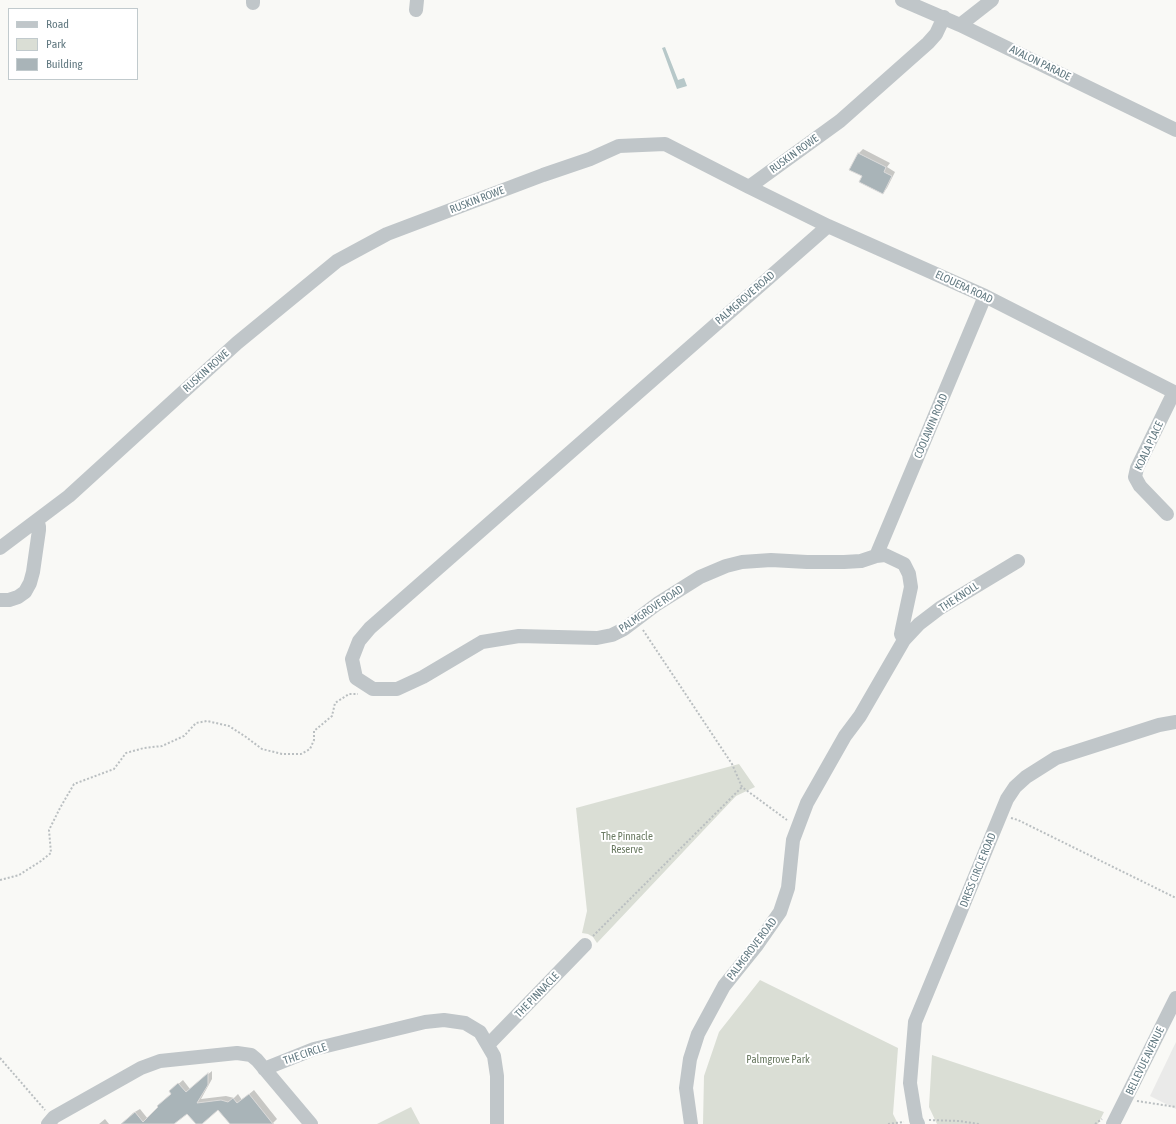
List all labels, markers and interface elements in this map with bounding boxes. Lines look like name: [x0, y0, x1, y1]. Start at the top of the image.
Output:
legend: [8, 8, 138, 80]
text: Road: [46, 17, 69, 31]
text: Park: [46, 37, 66, 51]
street label: AVALON PARADE: [1007, 43, 1073, 83]
text: Building: [46, 57, 83, 71]
street label: RUSKIN ROWE: [767, 132, 821, 176]
street label: RUSKIN ROWE: [448, 184, 506, 216]
street label: ELOUERA ROAD: [933, 268, 995, 306]
street label: PALMGROVE ROAD: [713, 269, 777, 327]
street label: RUSKIN ROWE: [180, 347, 232, 395]
street label: COOLAWIN ROAD: [911, 392, 951, 460]
street label: KOALA PLACE: [1132, 419, 1166, 473]
street label: THE KNOLL: [937, 579, 981, 615]
street label: PALMGROVE ROAD: [616, 583, 686, 635]
park label: The Pinnacle Reserve: [601, 830, 653, 856]
street label: DRESS CIRCLE ROAD: [957, 831, 999, 909]
street label: PALMGROVE ROAD: [724, 915, 780, 983]
street label: THE PINNACLE: [512, 970, 562, 1020]
street label: BELLEVUE AVENUE: [1123, 1025, 1167, 1097]
street label: THE CIRCLE: [282, 1041, 328, 1067]
park label: Palmgrove Park: [746, 1053, 810, 1067]

